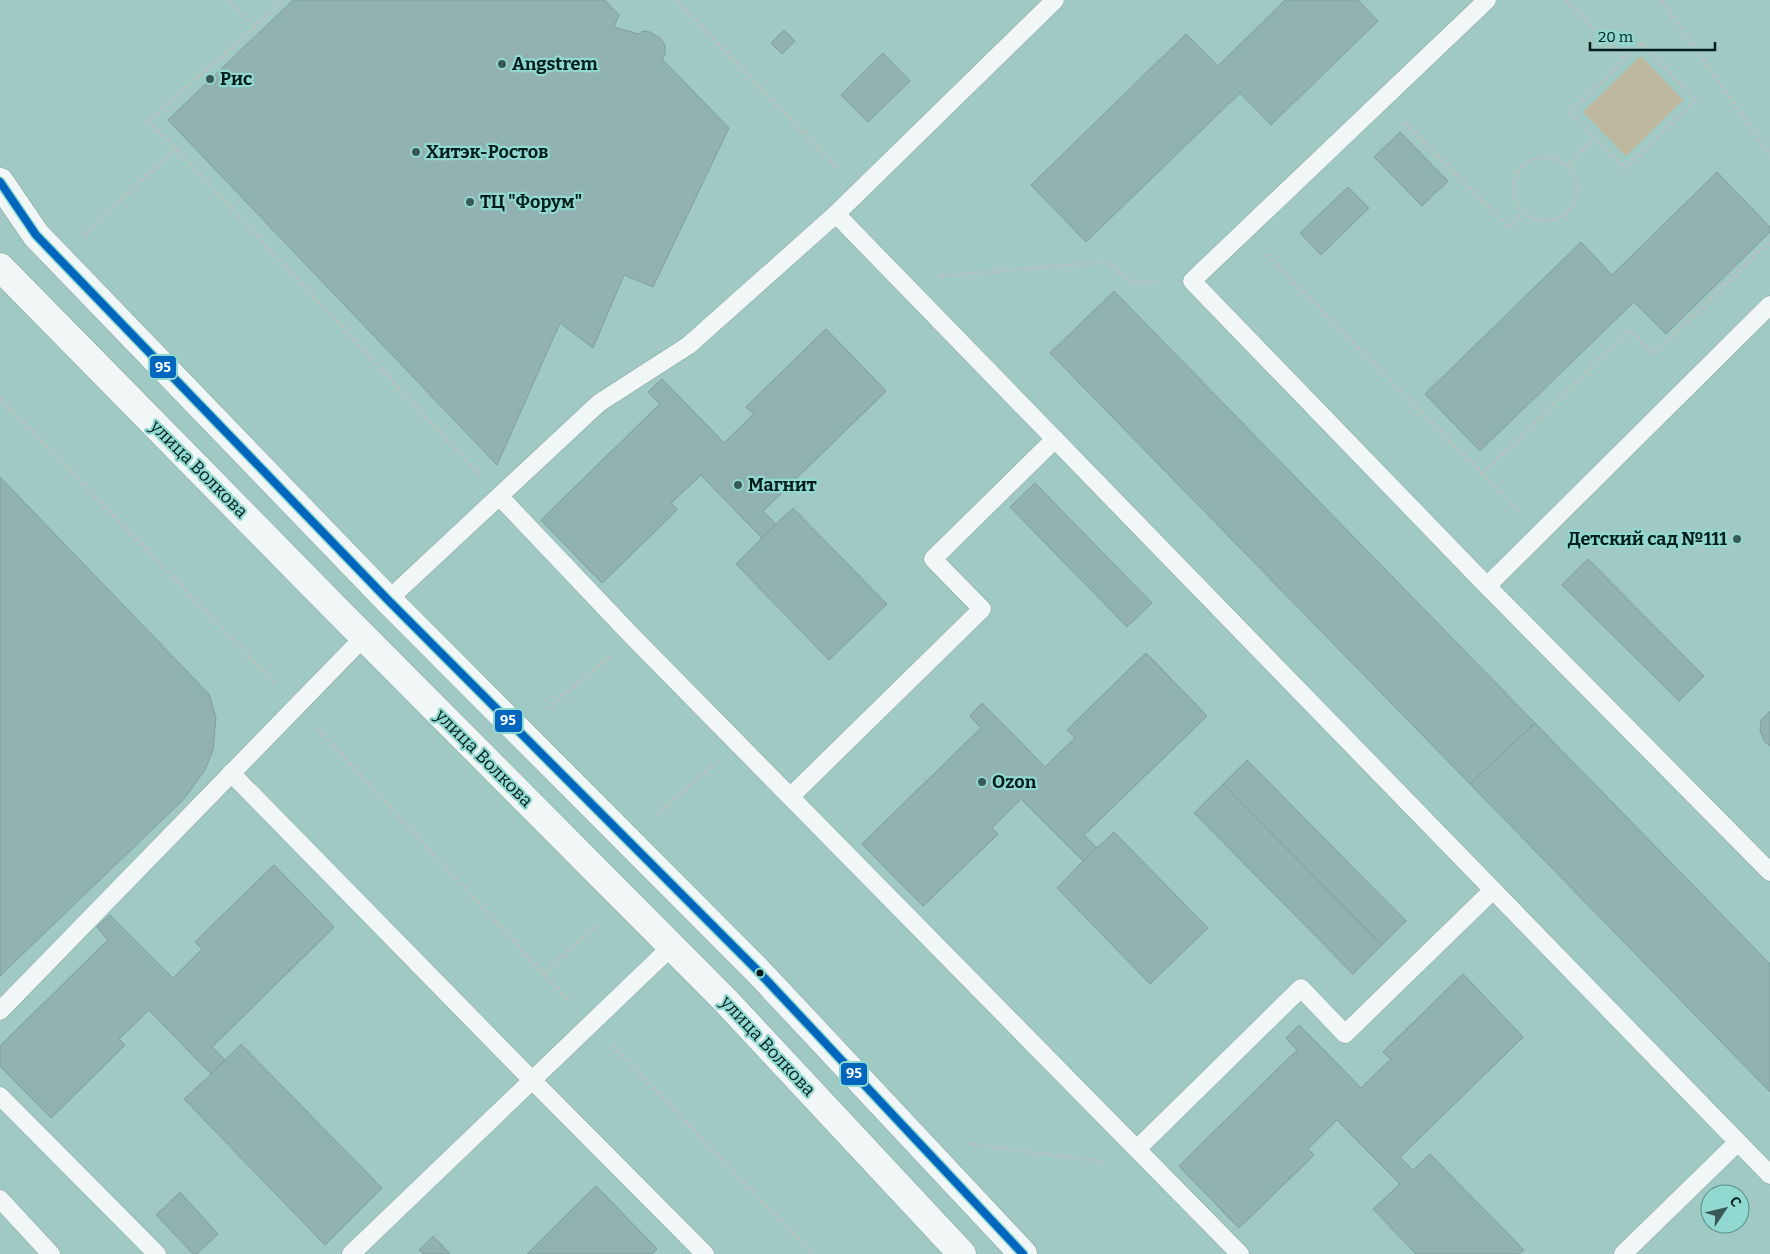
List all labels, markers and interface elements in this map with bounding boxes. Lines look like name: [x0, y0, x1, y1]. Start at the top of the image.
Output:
scale bar: [1590, 20, 1715, 52]
text: 20 m: [1598, 28, 1634, 46]
place label: Angstrem: [512, 53, 598, 75]
marker: Angstrem: [496, 58, 508, 70]
place label: Рис: [220, 68, 252, 90]
marker: Рис: [204, 73, 216, 85]
place label: Хитэк-Ростов: [426, 141, 548, 163]
marker: Хитэк-Ростов: [410, 146, 422, 158]
place label: ТЦ "Форум": [480, 191, 582, 213]
marker: ТЦ "Форум": [464, 196, 476, 208]
line badge: 95: [149, 355, 177, 379]
text: 95: [155, 359, 171, 376]
street label: улица Волкова: [145, 415, 253, 523]
place label: Магнит: [748, 474, 817, 496]
marker: Магнит: [732, 479, 744, 491]
place label: Детский сад №111: [1568, 528, 1727, 550]
marker: Детский сад №111: [1731, 533, 1743, 545]
street label: улица Волкова: [430, 704, 538, 812]
line badge: 95: [494, 709, 523, 733]
text: 95: [500, 712, 516, 729]
place label: Ozon: [992, 771, 1037, 793]
marker: Ozon: [976, 776, 988, 788]
unlabelled marker: [755, 968, 765, 978]
street label: улица Волкова: [715, 991, 820, 1101]
line badge: 95: [840, 1062, 868, 1086]
text: 95: [846, 1065, 862, 1082]
north arrow: [1700, 1184, 1750, 1234]
text: С: [1726, 1193, 1745, 1210]

